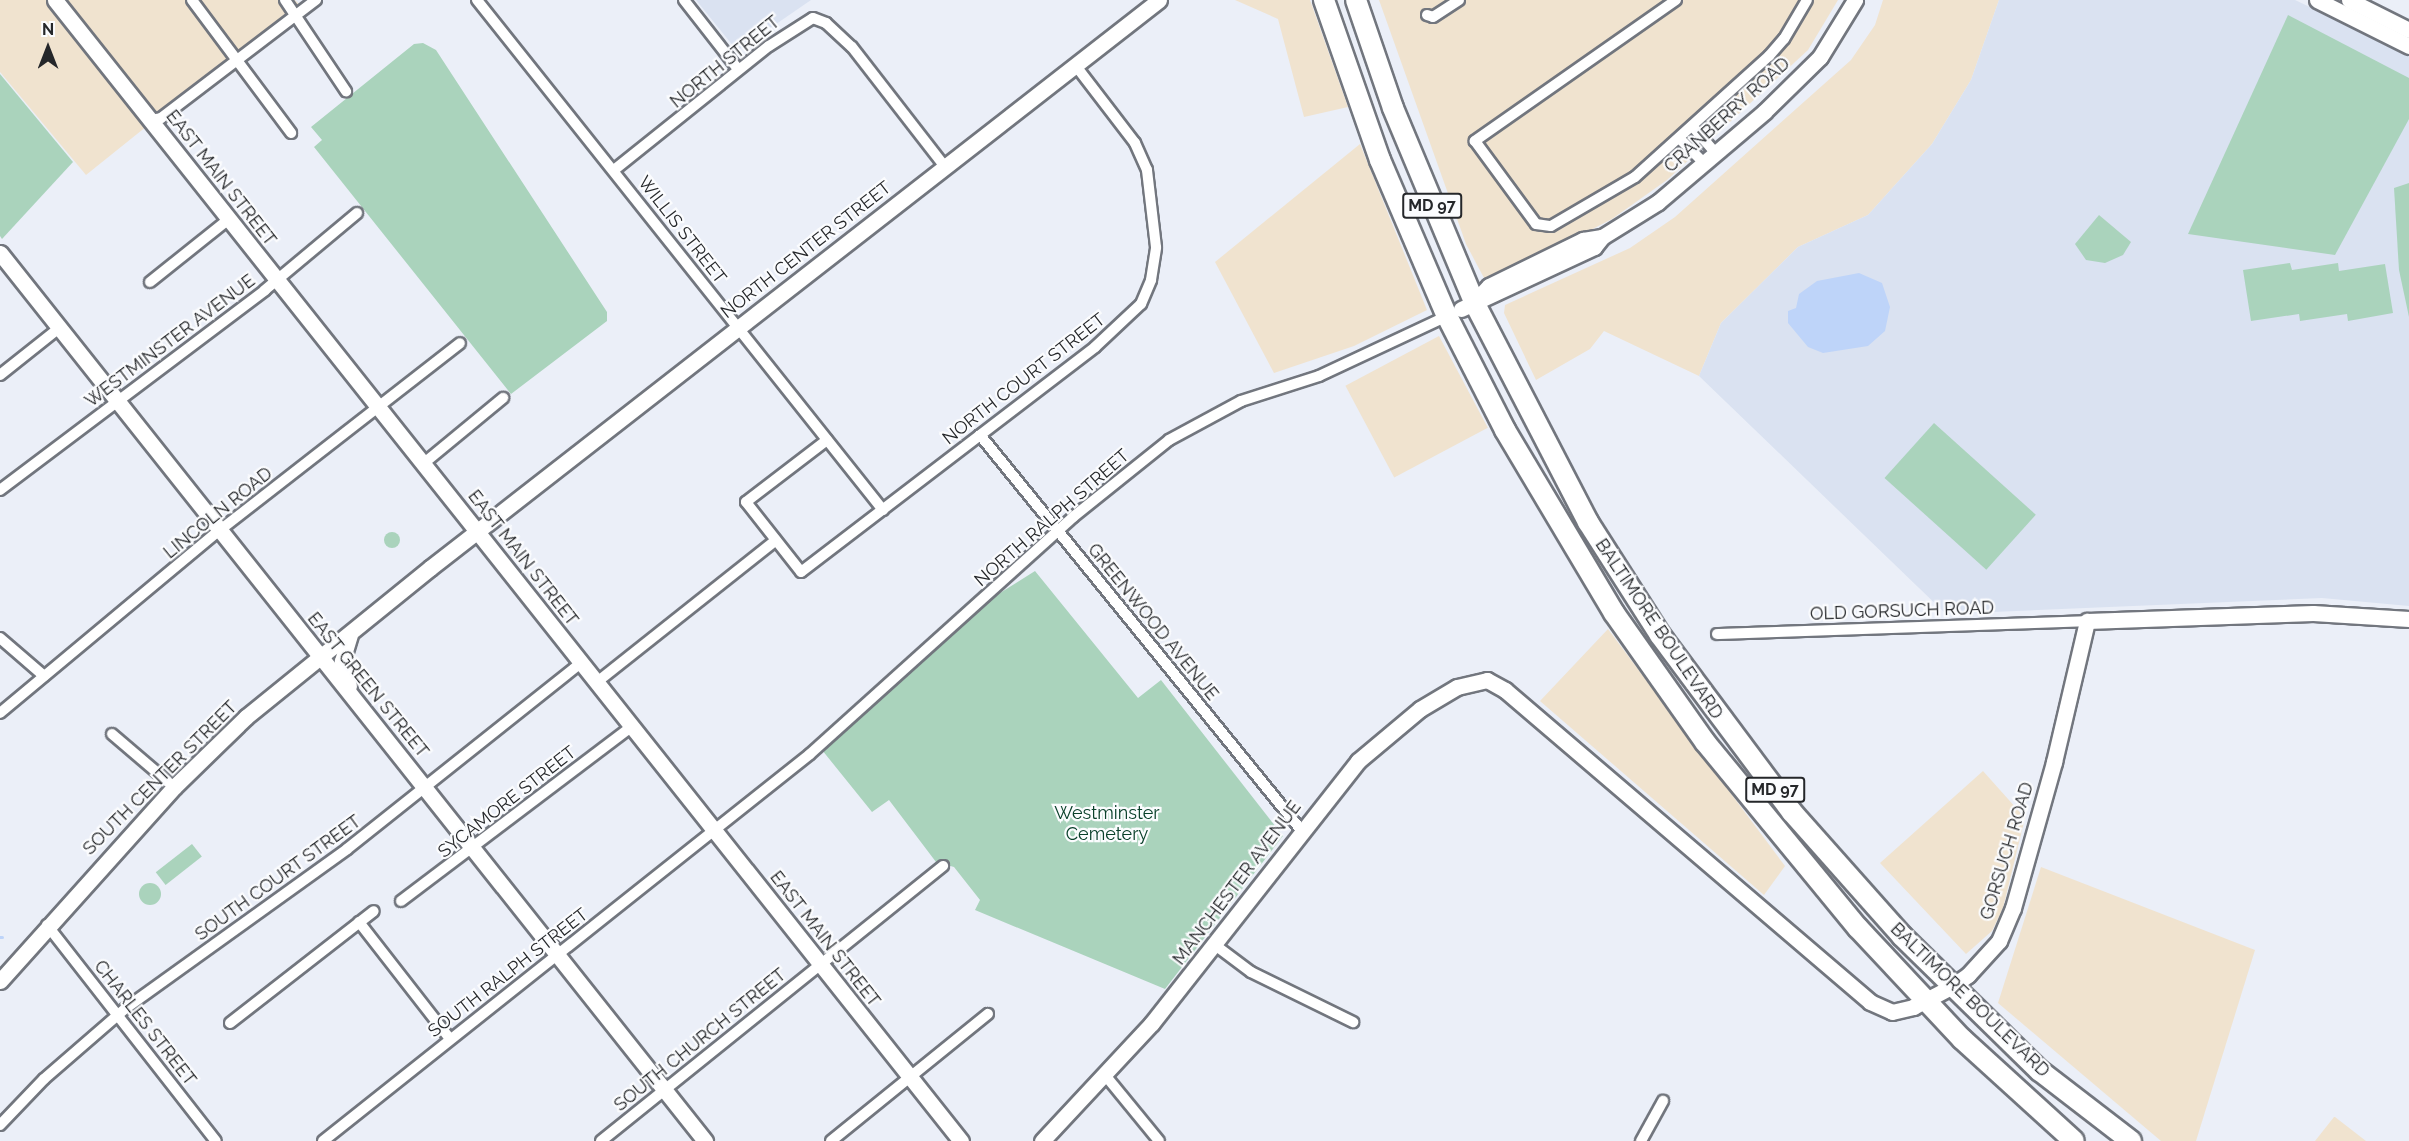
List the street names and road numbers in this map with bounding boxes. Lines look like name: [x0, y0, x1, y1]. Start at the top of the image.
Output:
street label: NORTH STREET: [666, 11, 784, 113]
street label: CRANBERRY ROAD: [1660, 53, 1794, 177]
street label: EAST MAIN STREET: [161, 106, 281, 250]
street label: WILLIS STREET: [633, 172, 731, 288]
street label: NORTH CENTER STREET: [717, 177, 895, 323]
road number: MD 97: [1402, 193, 1462, 219]
street label: WESTMINSTER AVENUE: [81, 270, 259, 412]
street label: NORTH COURT STREET: [938, 309, 1110, 449]
street label: NORTH RALPH STREET: [970, 445, 1134, 591]
street label: LINCOLN ROAD: [159, 463, 277, 563]
street label: EAST MAIN STREET: [463, 486, 583, 630]
street label: BALTIMORE BOULEVARD: [1591, 535, 1727, 723]
street label: GREENWOOD AVENUE: [1083, 539, 1223, 705]
street label: OLD GORSUCH ROAD: [1810, 597, 1994, 625]
street label: EAST GREEN STREET: [303, 608, 433, 762]
street label: SOUTH CENTER STREET: [78, 696, 242, 860]
street label: SYCAMORE STREET: [434, 741, 580, 863]
road number: MD 97: [1745, 777, 1805, 803]
street label: GORSUCH ROAD: [1976, 780, 2038, 922]
street label: MANCHESTER AVENUE: [1168, 797, 1306, 969]
street label: SOUTH COURT STREET: [191, 811, 365, 945]
street label: EAST MAIN STREET: [765, 867, 885, 1011]
street label: SOUTH RALPH STREET: [424, 904, 592, 1042]
street label: BALTIMORE BOULEVARD: [1886, 918, 2054, 1082]
street label: CHARLES STREET: [89, 956, 201, 1090]
street label: SOUTH CHURCH STREET: [610, 964, 790, 1116]

